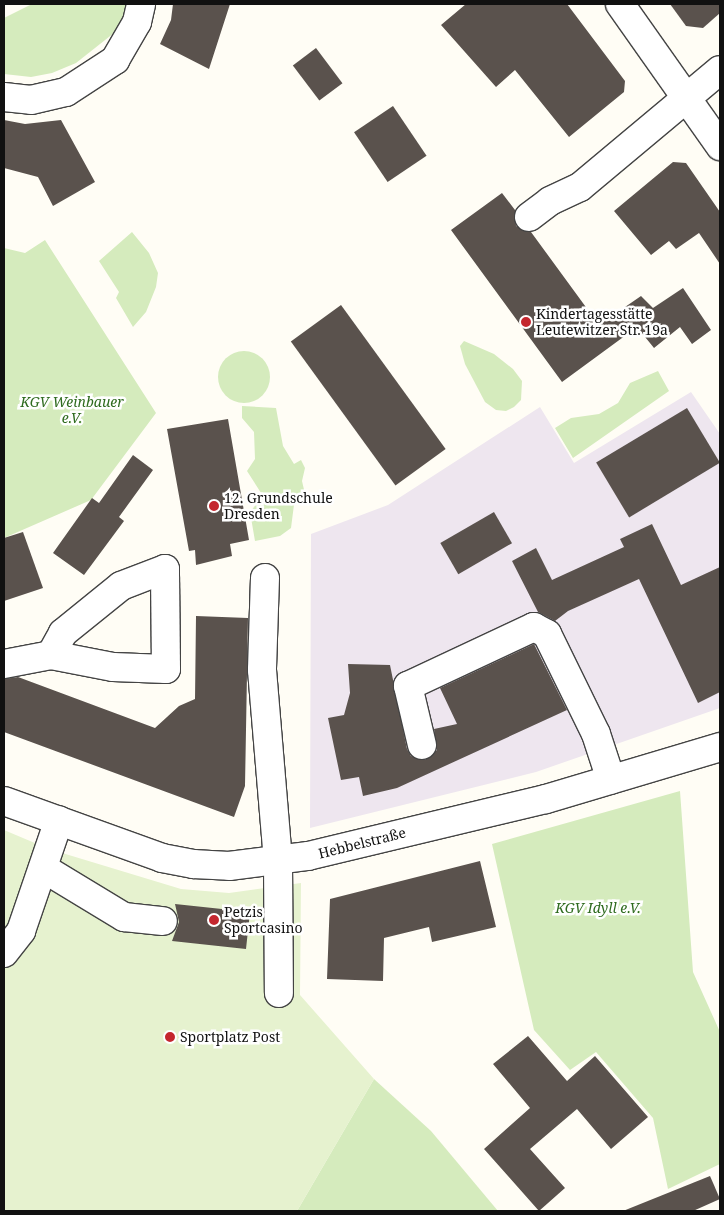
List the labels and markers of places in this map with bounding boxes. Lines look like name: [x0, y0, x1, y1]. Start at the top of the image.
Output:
place label: Kindertagesstätte Leutewitzer Str. 19a: [536, 306, 668, 338]
marker: Kindertagesstätte Leutewitzer Str. 19a: [520, 316, 532, 328]
place label: 12. Grundschule Dresden: [224, 490, 333, 522]
marker: 12. Grundschule Dresden: [208, 500, 220, 512]
place label: Petzis Sportcasino: [224, 904, 302, 936]
marker: Petzis Sportcasino: [208, 914, 220, 926]
place label: Sportplatz Post: [180, 1029, 280, 1045]
marker: Sportplatz Post: [164, 1031, 176, 1043]

